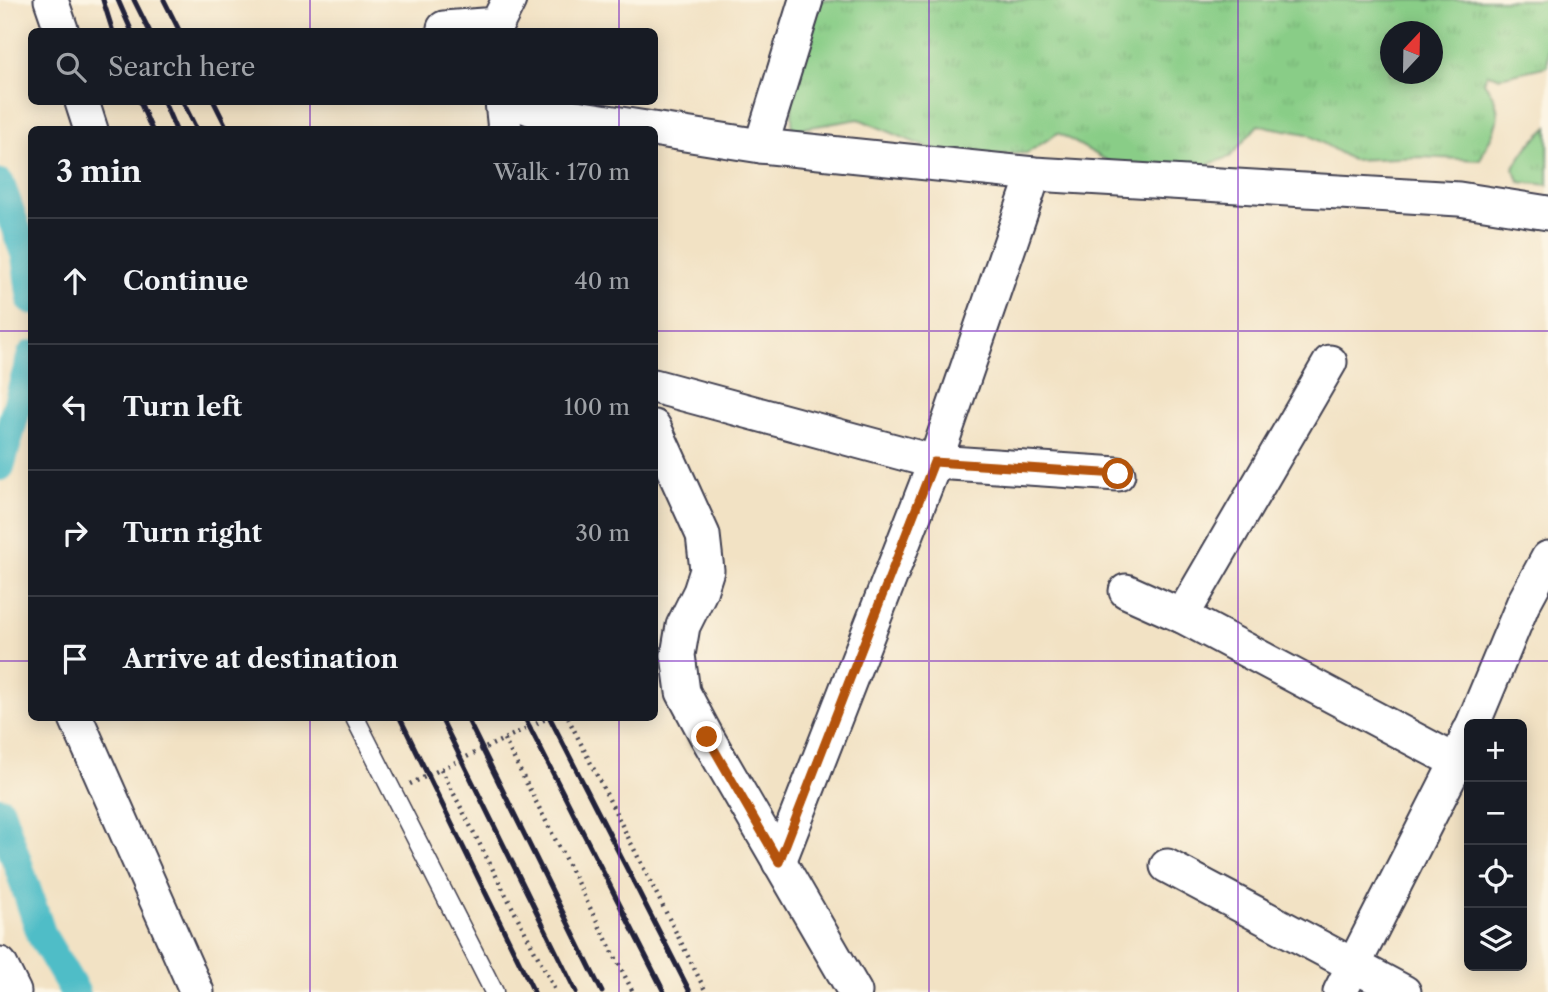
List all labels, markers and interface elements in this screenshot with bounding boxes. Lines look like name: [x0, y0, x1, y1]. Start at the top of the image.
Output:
north arrow: [1380, 21, 1443, 84]
search box: [28, 28, 658, 105]
icon: search: [52, 48, 90, 86]
text: Search here: [108, 51, 255, 83]
text: 3 min: [56, 153, 142, 190]
text: Walk · 170 m: [493, 158, 630, 186]
icon: ahead: [56, 262, 94, 300]
text: Continue: [123, 265, 248, 297]
text: 40 m: [575, 267, 630, 295]
icon: left: [56, 388, 94, 426]
text: Turn left: [123, 391, 242, 423]
text: 100 m: [564, 393, 630, 421]
route start: [1102, 458, 1133, 489]
icon: right: [56, 514, 94, 552]
text: Turn right: [123, 517, 262, 549]
text: 30 m: [575, 519, 630, 547]
icon: arrive: [56, 640, 94, 678]
text: Arrive at destination: [123, 643, 398, 675]
map controls: [1464, 719, 1527, 971]
button: +: [1464, 719, 1527, 782]
route end: [691, 721, 722, 752]
button: −: [1464, 782, 1527, 845]
button: locate: [1464, 845, 1527, 908]
button: layers: [1464, 908, 1527, 971]

